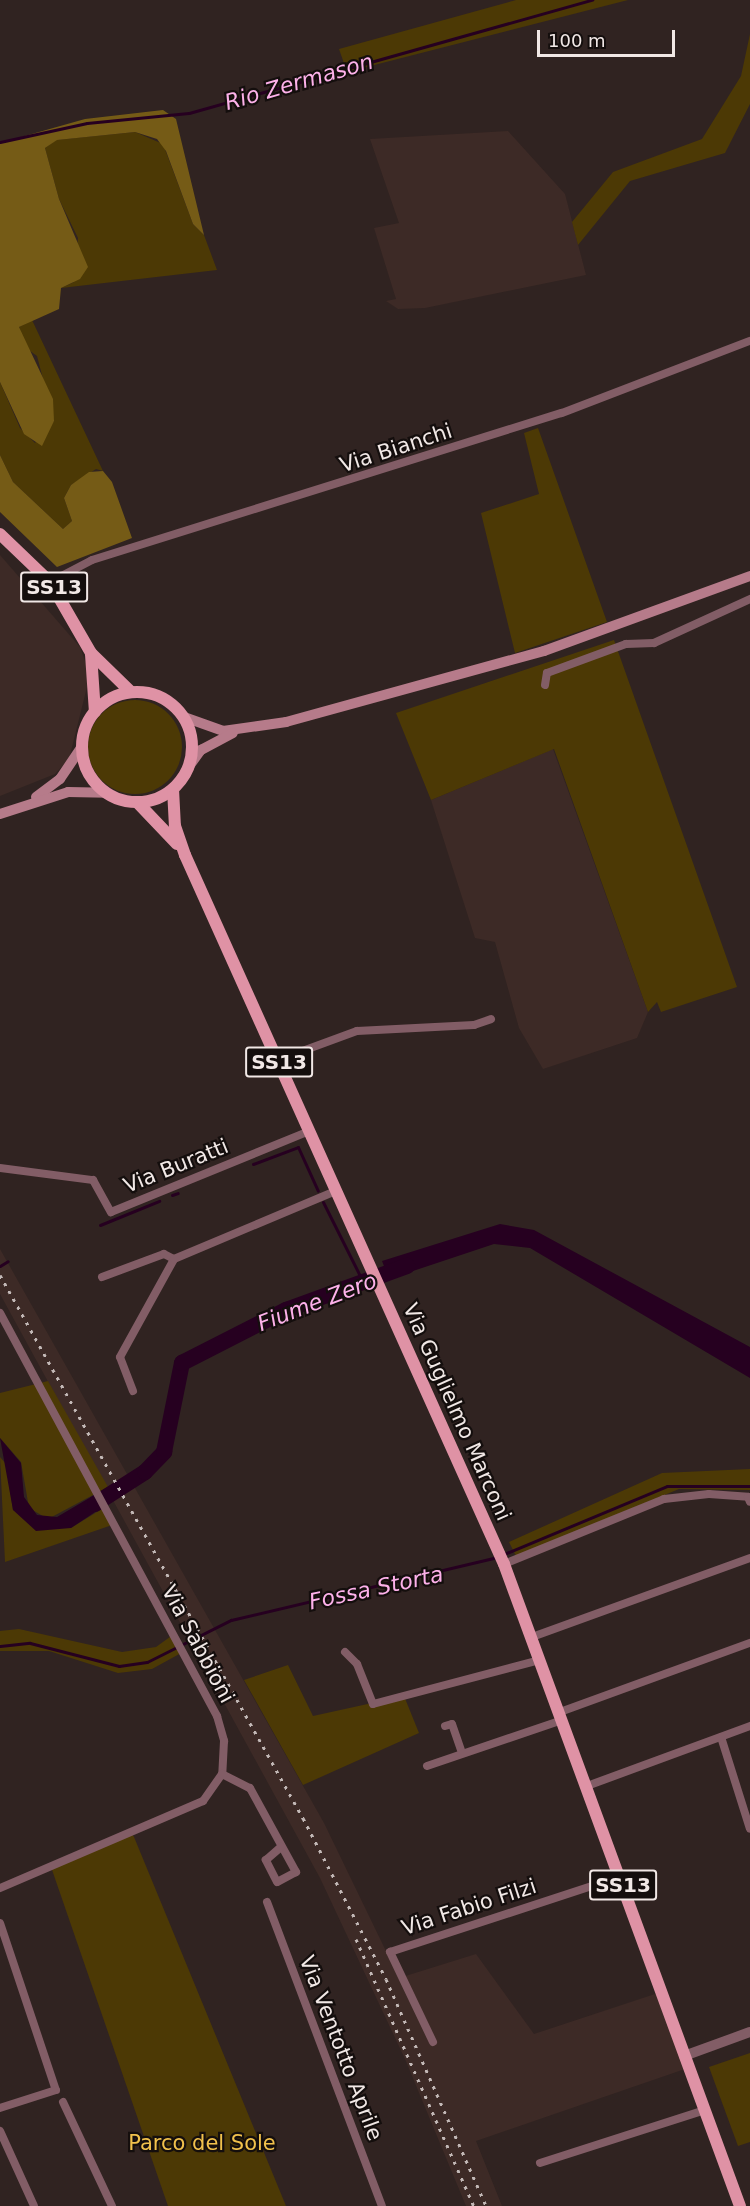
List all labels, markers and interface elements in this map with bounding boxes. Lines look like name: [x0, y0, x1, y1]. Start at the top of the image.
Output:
scale bar: [540, 18, 678, 56]
text: 100 m: [548, 30, 606, 51]
water label: Rio Zermason: [222, 48, 376, 116]
street label: Via Bianchi: [337, 418, 455, 478]
road number: SS13: [20, 570, 88, 604]
road number: SS13: [244, 1045, 314, 1079]
street label: Via Buratti: [120, 1134, 232, 1198]
water label: Fiume Zero: [254, 1267, 380, 1337]
street label: Via Guglielmo Marconi: [398, 1299, 516, 1525]
water label: Fossa Storta: [306, 1561, 446, 1615]
street label: Via Sabbioni: [156, 1581, 240, 1707]
road number: SS13: [588, 1868, 658, 1902]
street label: Via Fabio Filzi: [398, 1873, 540, 1941]
street label: Via Ventotto Aprile: [294, 1952, 388, 2144]
park label: Parco del Sole: [128, 2130, 276, 2156]

